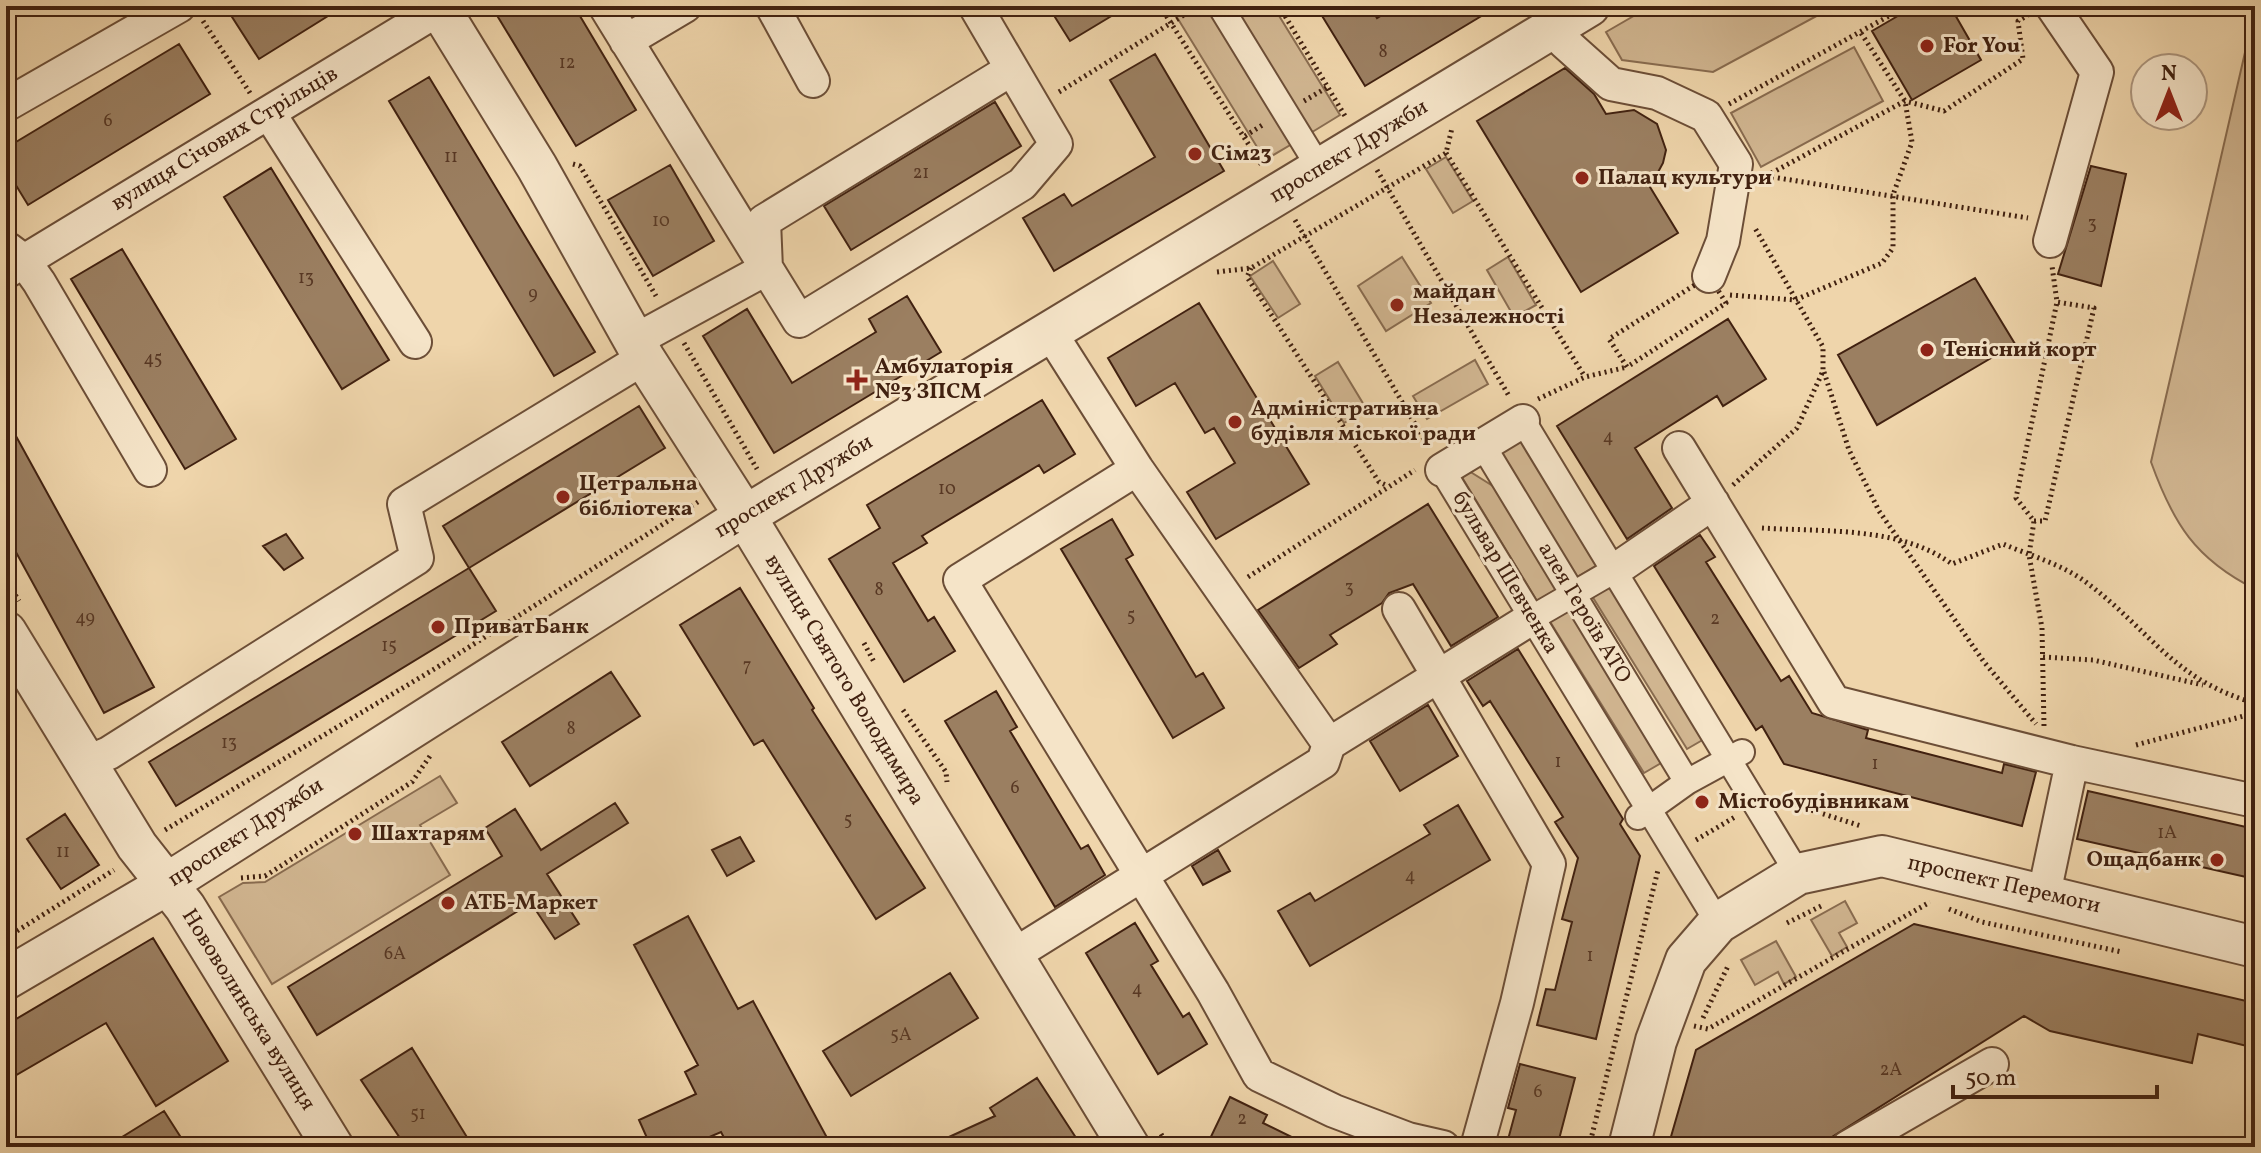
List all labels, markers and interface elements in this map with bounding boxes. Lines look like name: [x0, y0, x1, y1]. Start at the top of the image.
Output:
place label: For You: [1943, 31, 2020, 62]
marker: For You: [1918, 37, 1936, 55]
house number: 8: [1378, 40, 1388, 65]
house number: 12: [559, 51, 575, 76]
north arrow: [2129, 52, 2209, 132]
street label: вулиця Січових Стрільців: [106, 59, 344, 219]
text: N: [2161, 59, 2177, 90]
street label: проспект Дружби: [1264, 92, 1434, 212]
house number: 6: [103, 109, 113, 134]
place label: Сім23: [1211, 139, 1272, 170]
house number: 11: [444, 145, 458, 170]
marker: Сім23: [1186, 145, 1204, 163]
house number: 21: [913, 161, 929, 186]
place label: Палац культури: [1598, 163, 1772, 194]
marker: Палац культури: [1573, 169, 1591, 187]
house number: 10: [652, 209, 670, 234]
house number: 3: [2087, 212, 2097, 237]
house number: 13: [298, 266, 314, 291]
place label: майдан Незалежності: [1413, 277, 1565, 333]
house number: 9: [528, 282, 538, 307]
marker: майдан Незалежності: [1388, 296, 1406, 314]
place label: Тенісний корт: [1943, 335, 2097, 366]
marker: Тенісний корт: [1918, 341, 1936, 359]
house number: 45: [144, 347, 162, 372]
place label: Амбулаторія №3 ЗПСМ: [875, 352, 1013, 408]
marker: Амбулаторія №3 ЗПСМ: [846, 369, 868, 391]
place label: Адміністративна будівля міської ради: [1251, 394, 1476, 450]
marker: Адміністративна будівля міської ради: [1226, 413, 1244, 431]
house number: 4: [1603, 425, 1613, 450]
street label: проспект Дружби: [709, 427, 879, 547]
place label: Цетральна бібліотека: [579, 469, 698, 525]
house number: 10: [938, 477, 956, 502]
street label: бульвар Шевченка: [1444, 486, 1566, 660]
marker: Цетральна бібліотека: [554, 488, 572, 506]
street label: алея Героїв АТО: [1530, 537, 1638, 689]
street label: вулиця Святого Володимира: [756, 548, 932, 812]
house number: 3: [1344, 576, 1354, 601]
house number: 8: [874, 578, 884, 603]
house number: 5: [1127, 604, 1135, 629]
house number: 49: [75, 606, 95, 631]
house number: 2: [1710, 607, 1720, 632]
place label: ПриватБанк: [454, 612, 589, 643]
marker: ПриватБанк: [429, 618, 447, 636]
house number: 15: [381, 634, 397, 659]
house number: 7: [743, 654, 751, 679]
house number: 8: [566, 717, 576, 742]
house number: 13: [221, 731, 237, 756]
house number: 1: [1555, 750, 1561, 775]
house number: 1: [1872, 752, 1878, 777]
street label: проспект Дружби: [162, 771, 330, 895]
house number: 6: [1010, 776, 1020, 801]
place label: Містобудівникам: [1718, 787, 1910, 818]
marker: Містобудівникам: [1693, 793, 1711, 811]
house number: 5: [844, 808, 852, 833]
place label: Шахтарям: [371, 819, 486, 850]
house number: 1А: [2157, 821, 2177, 846]
marker: Шахтарям: [346, 825, 364, 843]
house number: 11: [56, 840, 70, 865]
place label: Ощадбанк: [2087, 845, 2201, 876]
street label: проспект Перемоги: [1905, 848, 2103, 922]
marker: Ощадбанк: [2208, 851, 2226, 869]
house number: 4: [1405, 864, 1415, 889]
place label: АТБ-Маркет: [464, 888, 598, 919]
marker: АТБ-Маркет: [439, 894, 457, 912]
street label: Нововолинська вулиця: [173, 903, 323, 1117]
house number: 6А: [384, 942, 406, 967]
house number: 1: [1587, 944, 1593, 969]
house number: 4: [1132, 977, 1142, 1002]
house number: 5А: [890, 1023, 912, 1048]
scale bar: [1953, 1049, 2157, 1099]
house number: 2А: [1880, 1058, 1902, 1083]
text: 50 m: [1965, 1062, 2017, 1096]
house number: 6: [1533, 1080, 1543, 1105]
house number: 51: [410, 1102, 426, 1127]
house number: 2: [1237, 1107, 1247, 1132]

